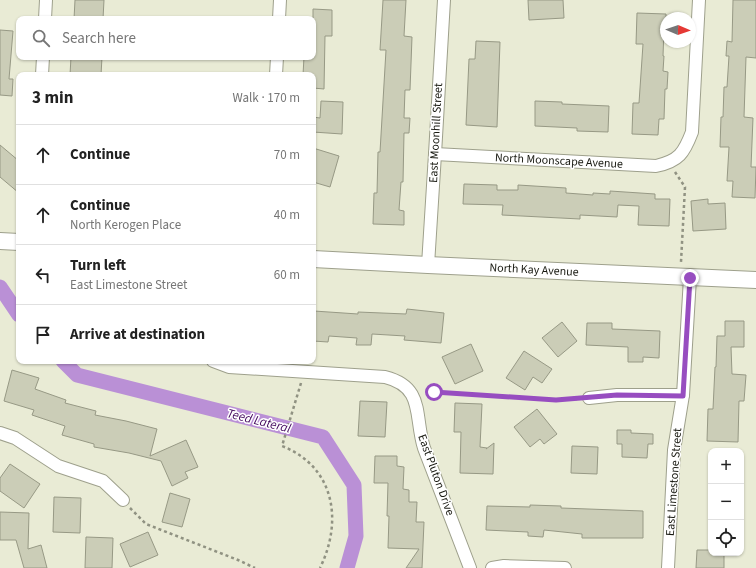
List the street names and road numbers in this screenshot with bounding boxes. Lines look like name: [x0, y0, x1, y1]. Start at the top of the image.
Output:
street label: East Moonhill Street: [425, 83, 447, 183]
street label: North Moonscape Avenue: [495, 149, 623, 173]
street label: North Kay Avenue: [489, 259, 579, 281]
street label: East Limestone Street: [662, 427, 686, 537]
street label: East Pluton Drive: [413, 432, 459, 518]

